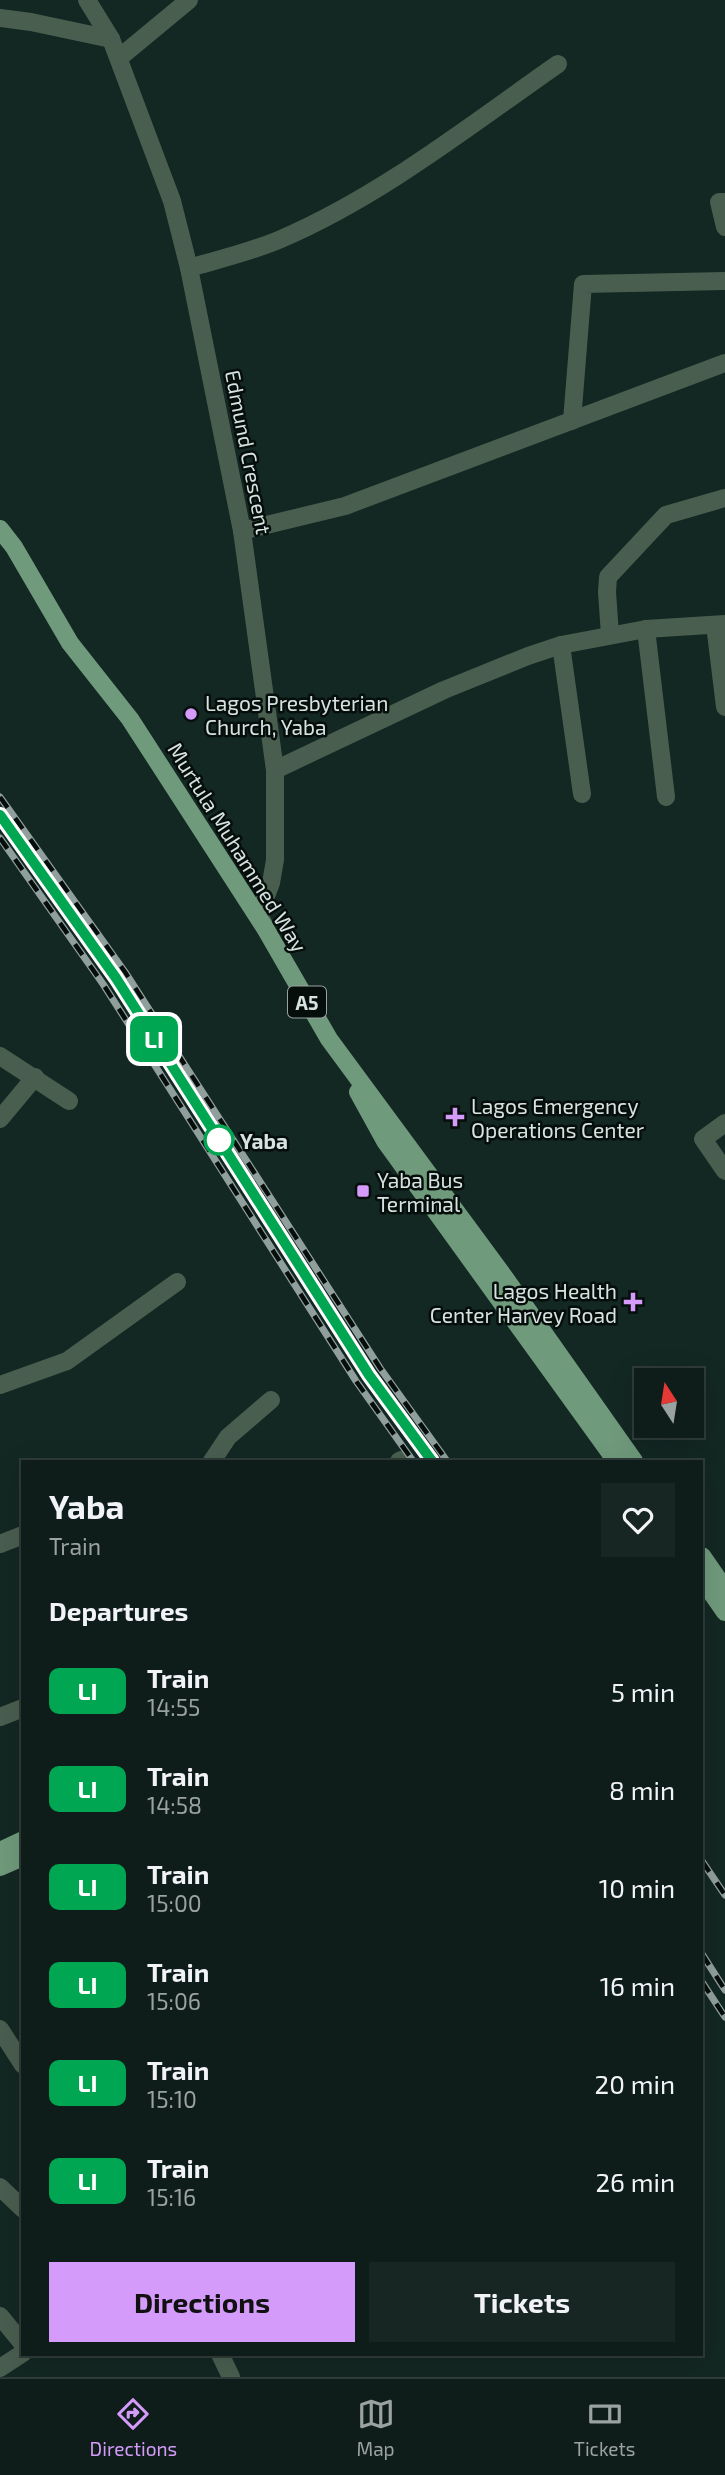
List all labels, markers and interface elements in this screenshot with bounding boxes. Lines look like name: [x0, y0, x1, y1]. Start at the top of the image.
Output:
street label: Edmund Crescent: [221, 368, 277, 536]
place label: Lagos Presbyterian Church, Yaba: [205, 690, 388, 739]
marker: Lagos Presbyterian Church, Yaba: [183, 706, 199, 722]
street label: Murtula Muhammed Way: [163, 738, 313, 956]
road number: A5: [288, 986, 326, 1018]
line badge: LI: [122, 1016, 186, 1062]
text: LI: [144, 1024, 164, 1053]
place label: Lagos Emergency Operations Center: [471, 1093, 645, 1142]
marker: Lagos Emergency Operations Center: [445, 1107, 465, 1127]
marker: Yaba: [204, 1125, 234, 1155]
place label: Yaba: [240, 1128, 288, 1153]
place label: Yaba Bus Terminal: [377, 1167, 463, 1216]
marker: Yaba Bus Terminal: [355, 1183, 371, 1199]
place label: Lagos Health Center Harvey Road: [430, 1278, 617, 1327]
marker: Lagos Health Center Harvey Road: [623, 1292, 643, 1312]
north arrow: [634, 1368, 704, 1438]
map controls: [634, 1368, 704, 1438]
button: heart: [601, 1483, 675, 1557]
text: Yaba: [49, 1486, 124, 1526]
text: Train: [49, 1532, 101, 1560]
text: Departures: [49, 1595, 188, 1626]
text: Train: [147, 1662, 209, 1693]
text: LI: [78, 1676, 97, 1705]
text: 5 min: [611, 1676, 675, 1707]
text: 14:55: [147, 1693, 200, 1721]
text: Train: [147, 1760, 209, 1791]
text: LI: [78, 1774, 97, 1803]
text: 8 min: [609, 1774, 675, 1805]
text: 14:58: [147, 1791, 202, 1819]
text: Train: [147, 1858, 209, 1889]
text: LI: [78, 1872, 97, 1901]
text: 10 min: [599, 1872, 675, 1903]
text: 15:00: [147, 1889, 202, 1917]
text: Train: [147, 1956, 209, 1987]
text: LI: [78, 1970, 97, 1999]
text: 16 min: [600, 1970, 675, 2001]
text: 15:06: [147, 1987, 201, 2015]
text: Train: [147, 2054, 209, 2085]
text: LI: [78, 2068, 97, 2097]
text: 20 min: [595, 2068, 675, 2099]
text: 15:10: [147, 2085, 197, 2113]
text: Train: [147, 2152, 209, 2183]
text: LI: [78, 2166, 97, 2195]
text: 26 min: [595, 2166, 675, 2197]
text: 15:16: [147, 2183, 196, 2211]
button: Directions: [49, 2262, 355, 2342]
button: Tickets: [369, 2262, 675, 2342]
tab: Directions: [90, 2395, 177, 2460]
tab: Map: [356, 2395, 395, 2460]
tab: Tickets: [574, 2395, 635, 2460]

